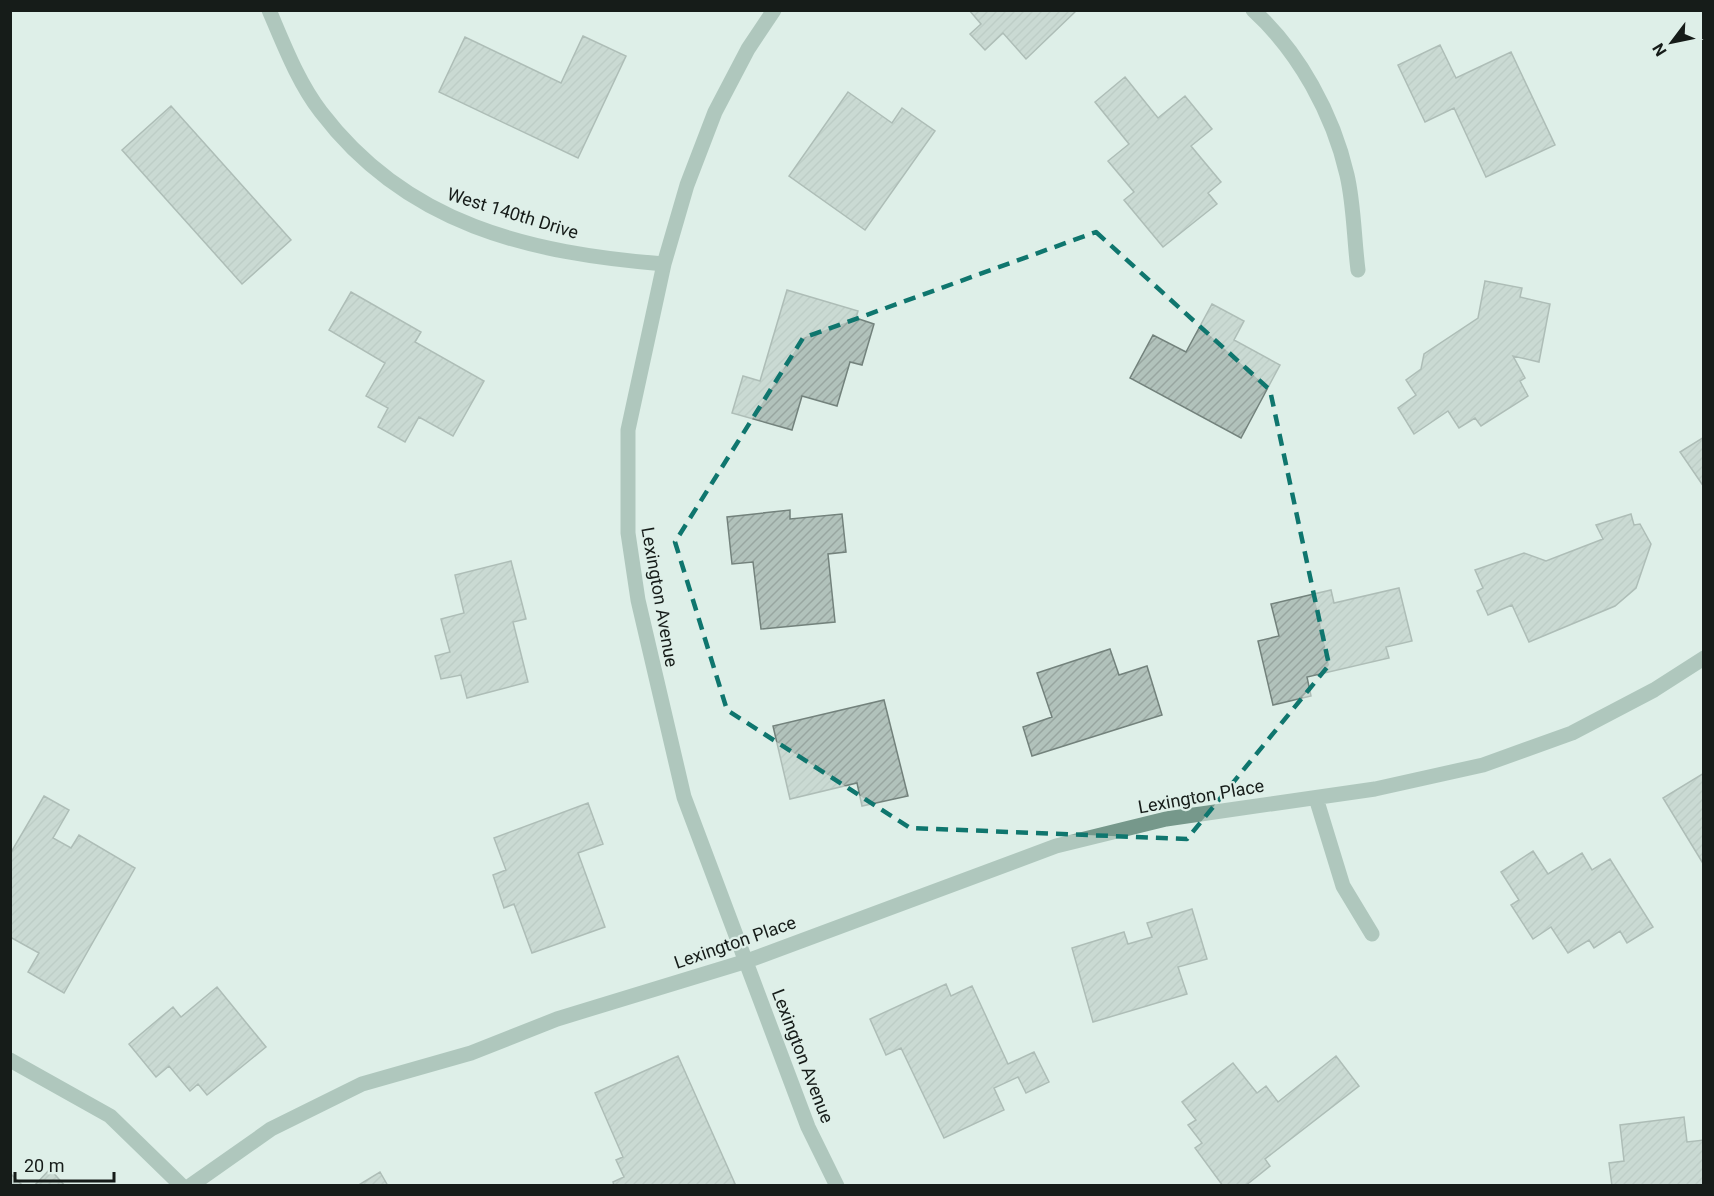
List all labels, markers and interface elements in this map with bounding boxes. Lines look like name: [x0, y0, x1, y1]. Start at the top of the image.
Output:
north arrow: [1642, 12, 1702, 72]
text: N: [1649, 40, 1671, 60]
street label: West 140th Drive: [445, 183, 581, 243]
street label: Lexington Avenue: [637, 525, 683, 669]
street label: Lexington Place: [1136, 775, 1266, 817]
street label: Lexington Place: [671, 911, 799, 973]
street label: Lexington Avenue: [768, 986, 838, 1126]
scale bar: [15, 1145, 114, 1183]
text: 20 m: [24, 1155, 64, 1176]

